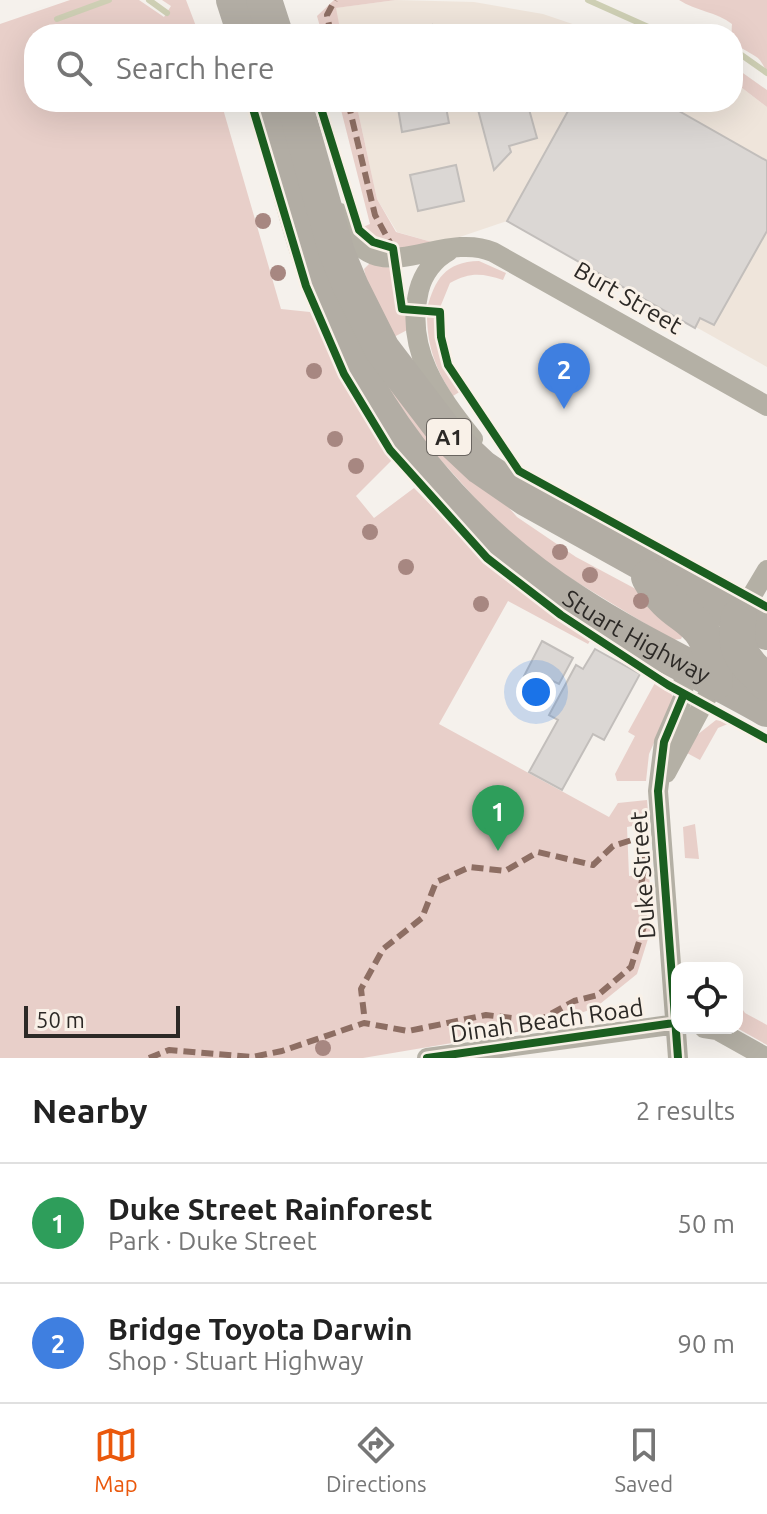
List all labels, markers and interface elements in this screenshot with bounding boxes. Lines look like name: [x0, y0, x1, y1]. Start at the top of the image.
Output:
search box: [24, 24, 743, 112]
icon: search: [52, 46, 96, 90]
text: Search here: [116, 51, 275, 85]
street label: Burt Street: [570, 256, 687, 340]
pin: 2: [538, 343, 590, 409]
road number: A1: [427, 419, 471, 455]
street label: Stuart Highway: [558, 584, 715, 689]
your location: [516, 672, 556, 712]
pin: 1: [472, 785, 524, 851]
street label: Duke Street: [625, 810, 660, 940]
map controls: [671, 962, 743, 1034]
button: locate: [671, 962, 743, 1034]
street label: Dinah Beach Road: [449, 994, 645, 1047]
scale bar: [24, 1002, 180, 1038]
text: 50 m: [36, 1007, 85, 1032]
text: Nearby: [32, 1091, 147, 1129]
text: 2 results: [636, 1096, 735, 1125]
text: Duke Street Rainforest: [108, 1192, 432, 1226]
text: 1: [51, 1209, 65, 1238]
text: 50 m: [677, 1209, 735, 1238]
text: Park · Duke Street: [108, 1226, 317, 1255]
text: Bridge Toyota Darwin: [108, 1312, 413, 1346]
text: 2: [51, 1329, 65, 1358]
text: 90 m: [677, 1329, 735, 1358]
text: Shop · Stuart Highway: [108, 1346, 364, 1375]
tab: Map: [94, 1423, 138, 1496]
tab: Directions: [326, 1423, 427, 1496]
tab: Saved: [614, 1423, 673, 1496]

